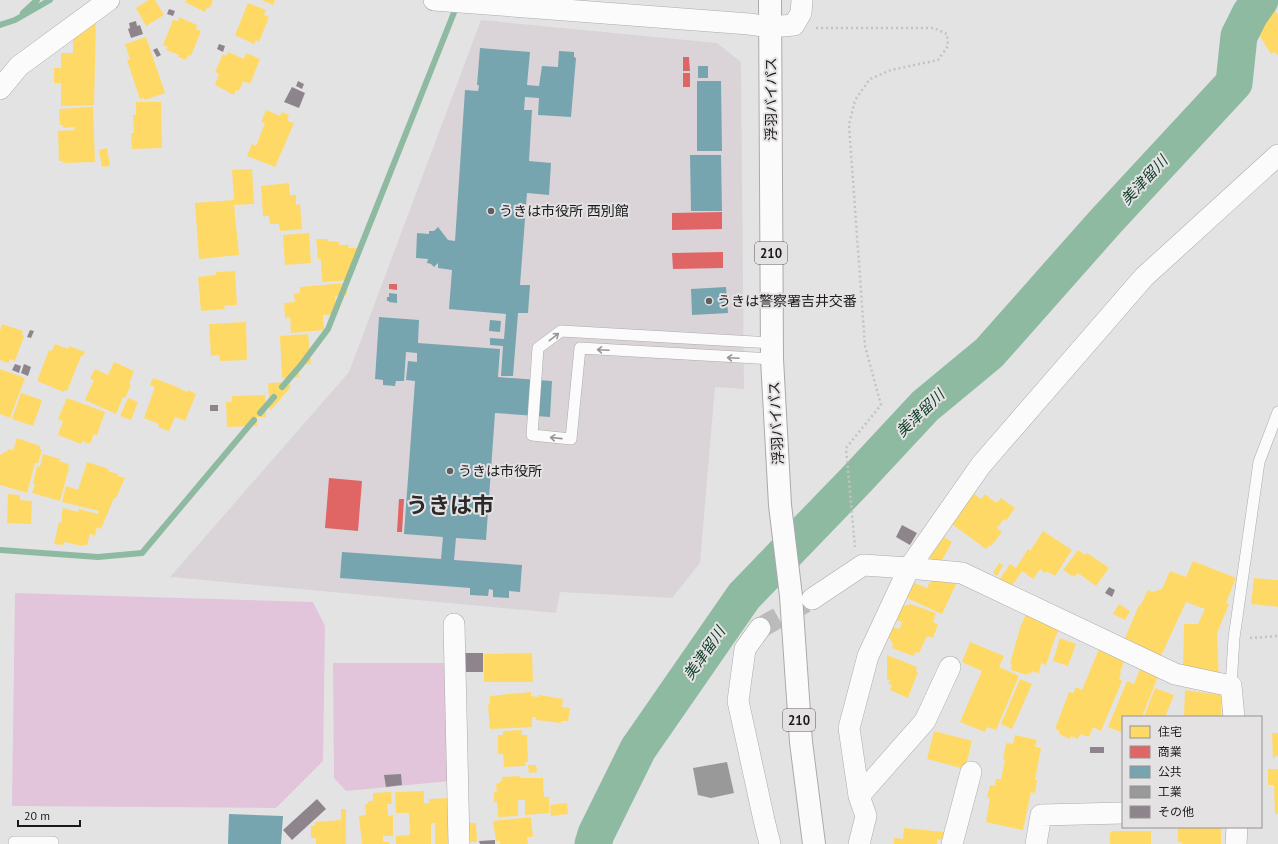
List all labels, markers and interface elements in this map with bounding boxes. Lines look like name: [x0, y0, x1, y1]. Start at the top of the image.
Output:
street label: 浮羽バイパス: [762, 57, 780, 141]
water label: 美津留川: [1117, 150, 1173, 208]
place label: うきは市役所 西別館: [499, 202, 629, 220]
marker: うきは市役所 西別館: [486, 206, 496, 216]
road number: 210: [755, 242, 787, 264]
place label: うきは警察署吉井交番: [717, 292, 857, 310]
marker: うきは警察署吉井交番: [704, 296, 714, 306]
one-way arrow: [548, 332, 559, 341]
one-way arrow: [597, 346, 610, 353]
one-way arrow: [727, 354, 740, 361]
street label: 浮羽バイパス: [765, 381, 787, 465]
water label: 美津留川: [892, 384, 950, 441]
one-way arrow: [550, 434, 563, 441]
place label: うきは市役所: [458, 462, 542, 480]
marker: うきは市役所: [445, 466, 455, 476]
district label: うきは市: [406, 491, 494, 519]
water label: 美津留川: [679, 621, 730, 683]
road number: 210: [783, 709, 815, 731]
legend: [1122, 716, 1262, 828]
text: 住宅: [1158, 724, 1182, 739]
text: 商業: [1158, 744, 1182, 759]
text: 公共: [1158, 764, 1182, 779]
text: 工業: [1158, 784, 1182, 799]
scale bar: [18, 802, 80, 828]
text: その他: [1158, 804, 1194, 819]
text: 20 m: [24, 808, 50, 823]

